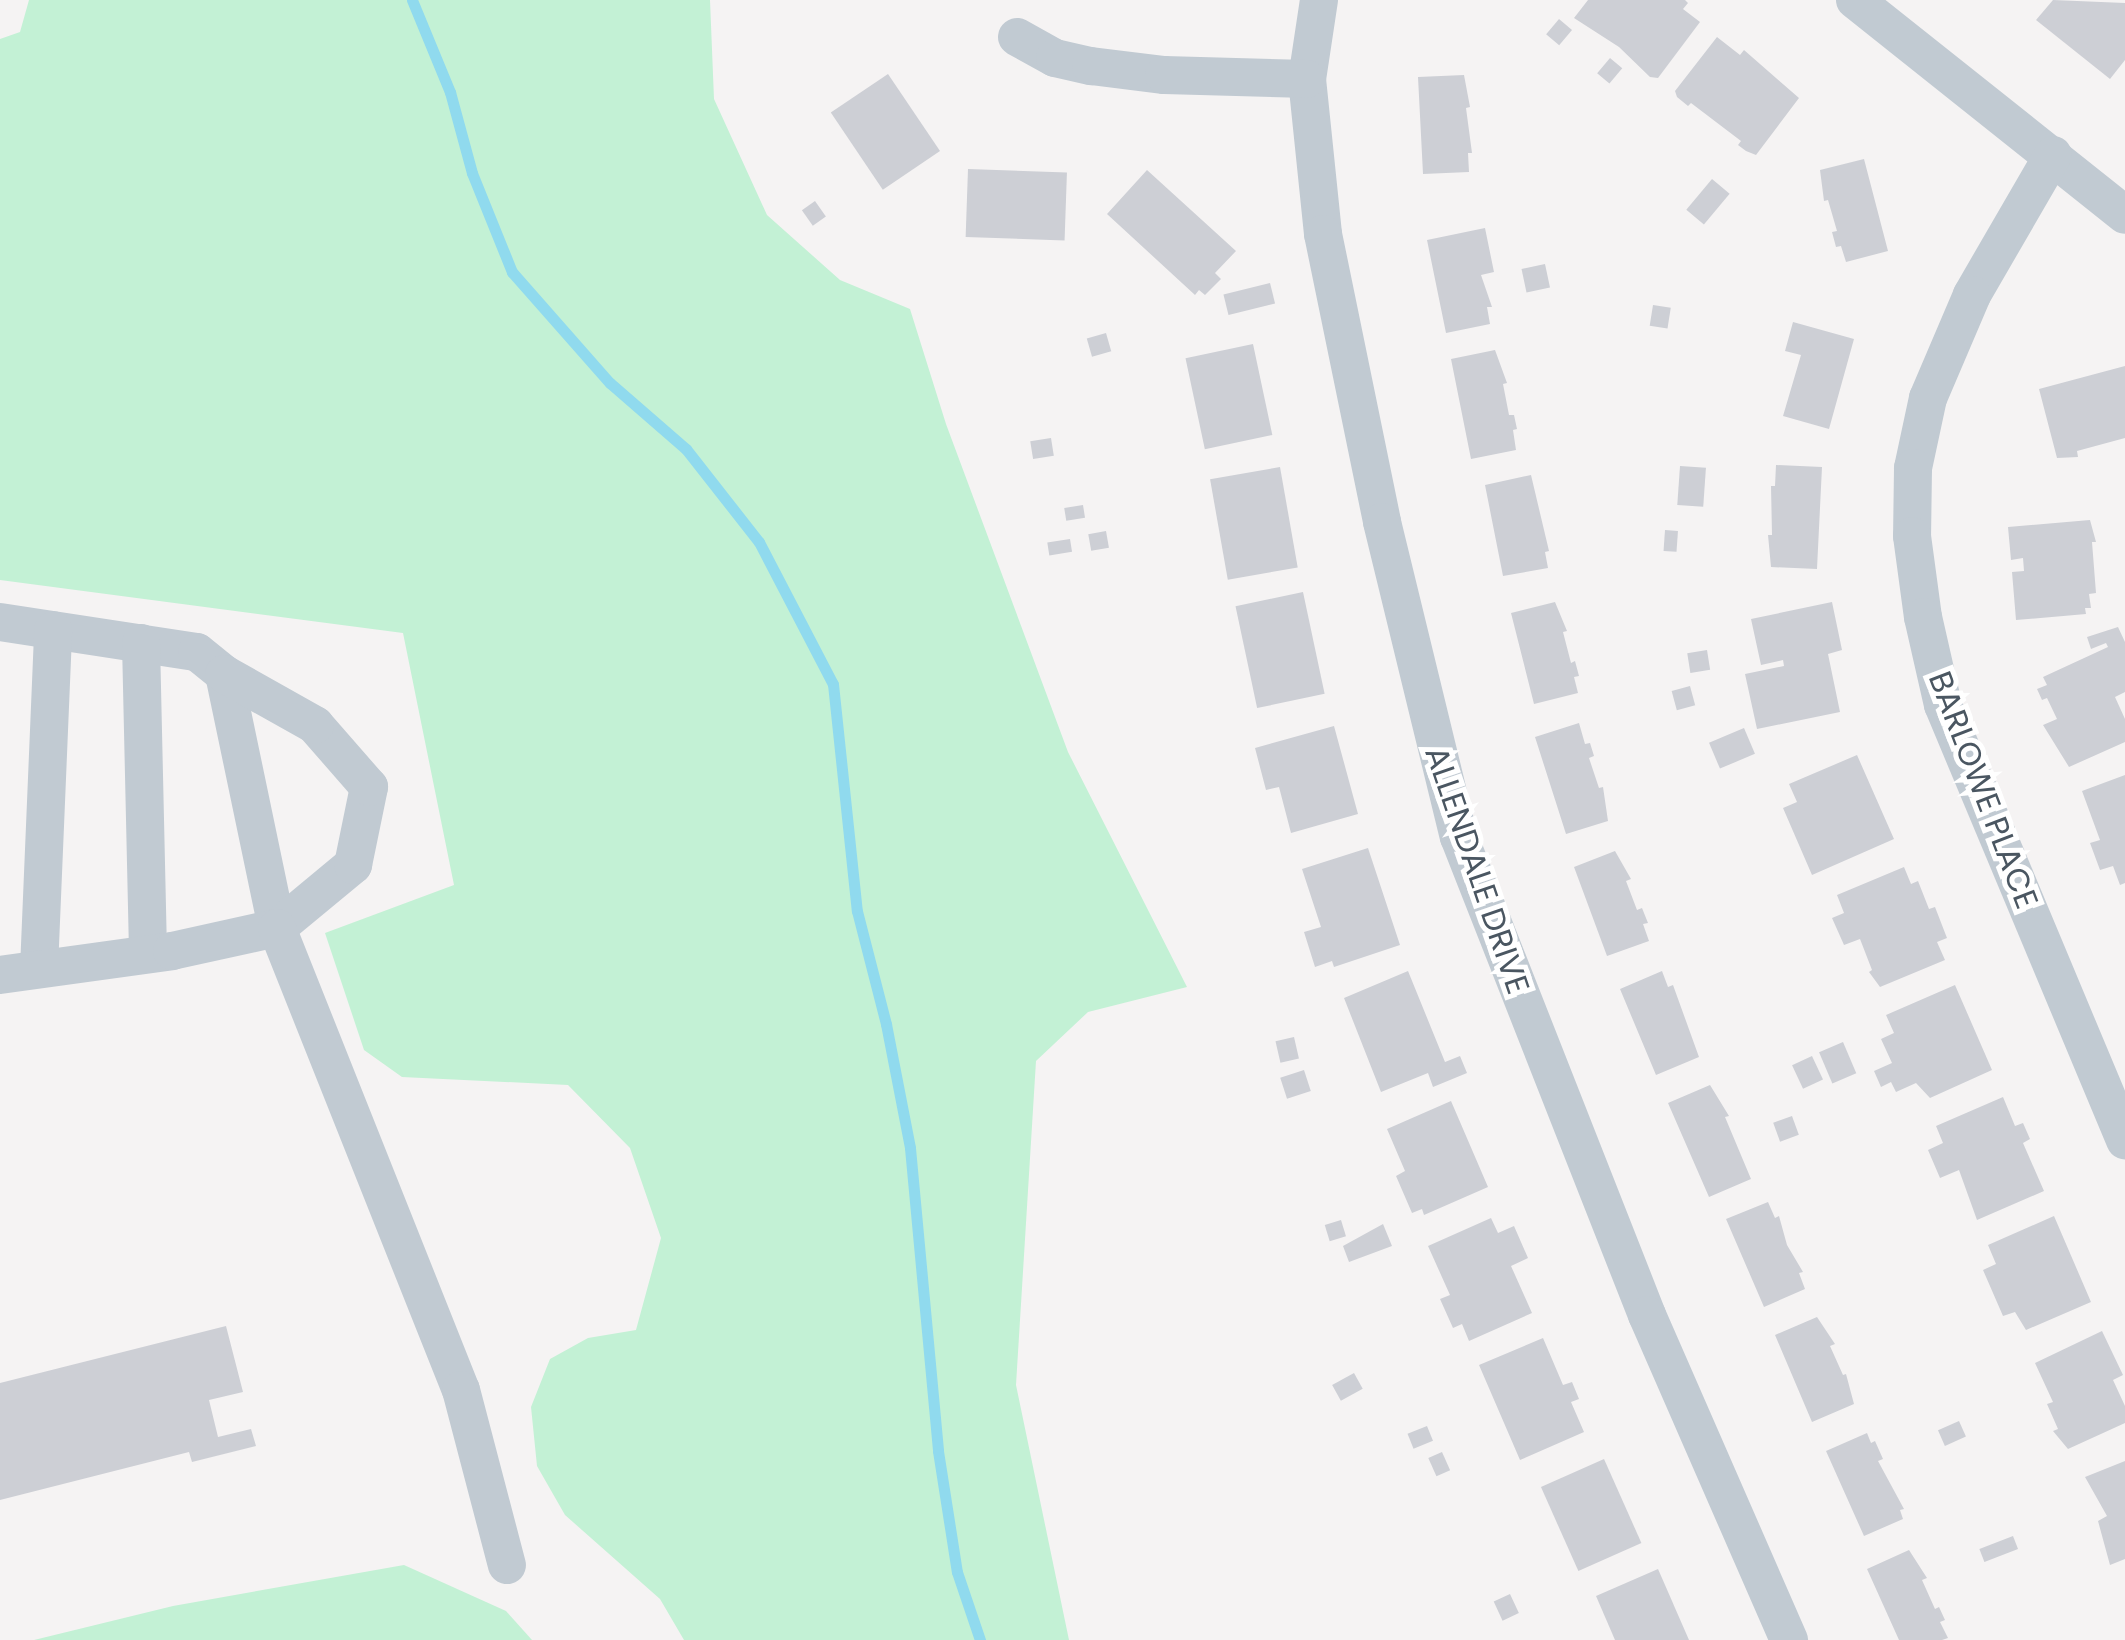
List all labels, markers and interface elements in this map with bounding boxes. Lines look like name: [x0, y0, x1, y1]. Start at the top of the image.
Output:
street label: BARLOWE PLACE: [1920, 666, 2046, 914]
street label: ALLENDALE DRIVE: [1417, 741, 1537, 999]

